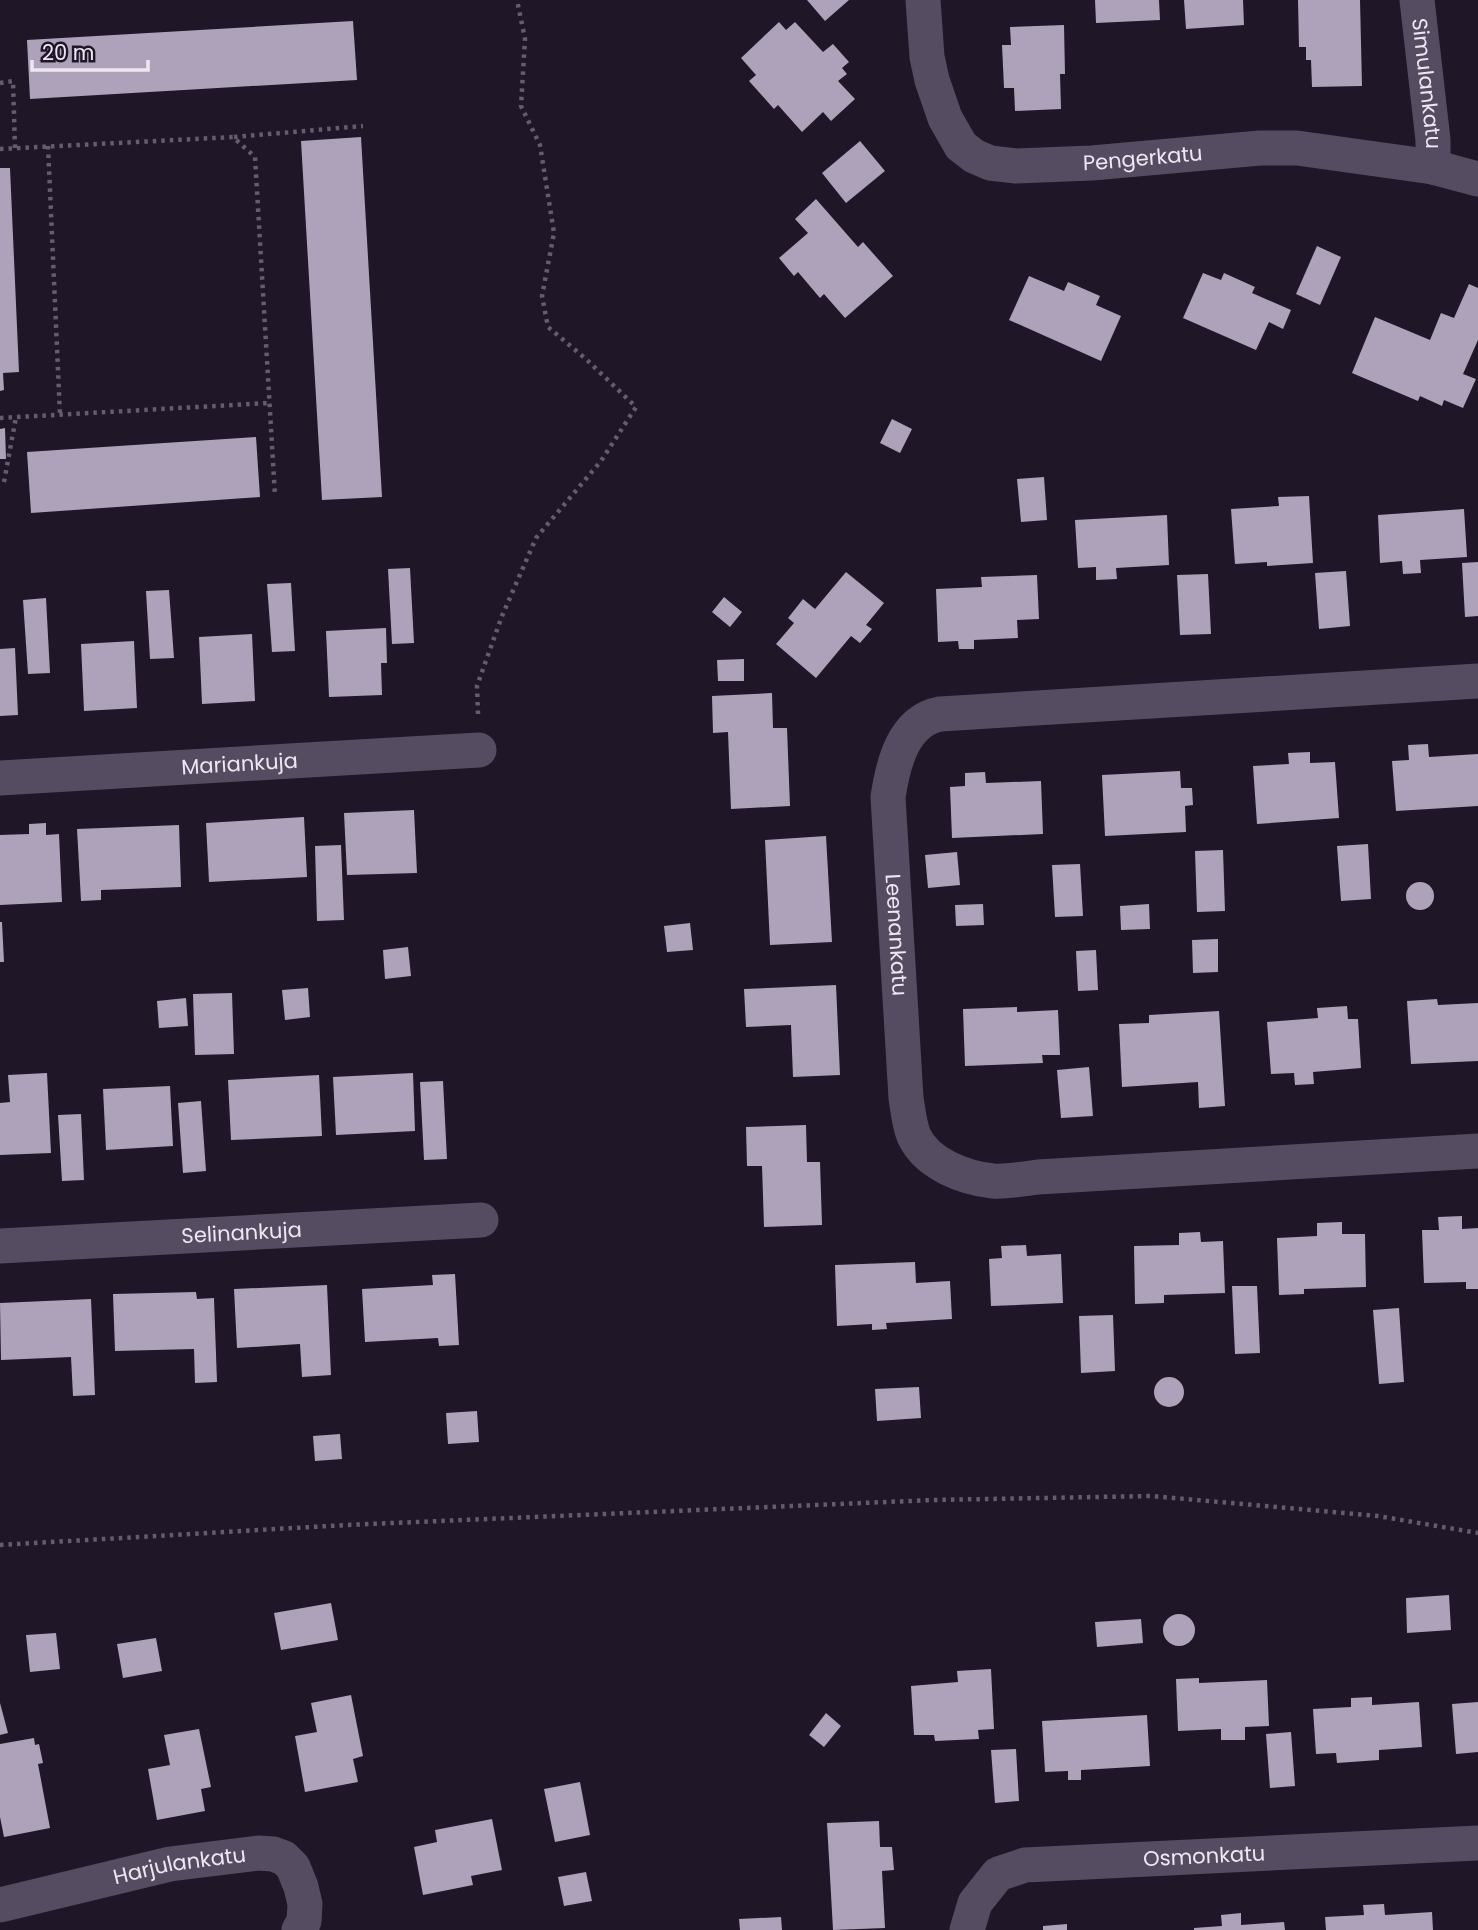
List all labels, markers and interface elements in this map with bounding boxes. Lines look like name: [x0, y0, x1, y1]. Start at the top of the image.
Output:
street label: Simulankatu: [1405, 16, 1448, 149]
scale bar: [32, 28, 147, 72]
text: 20 m: [42, 38, 95, 67]
street label: Pengerkatu: [1082, 138, 1204, 177]
street label: Mariankuja: [180, 746, 299, 781]
street label: Leenankatu: [879, 873, 915, 997]
street label: Selinankuja: [181, 1215, 303, 1250]
street label: Osmonkatu: [1142, 1838, 1266, 1873]
street label: Harjulankatu: [110, 1840, 247, 1891]

